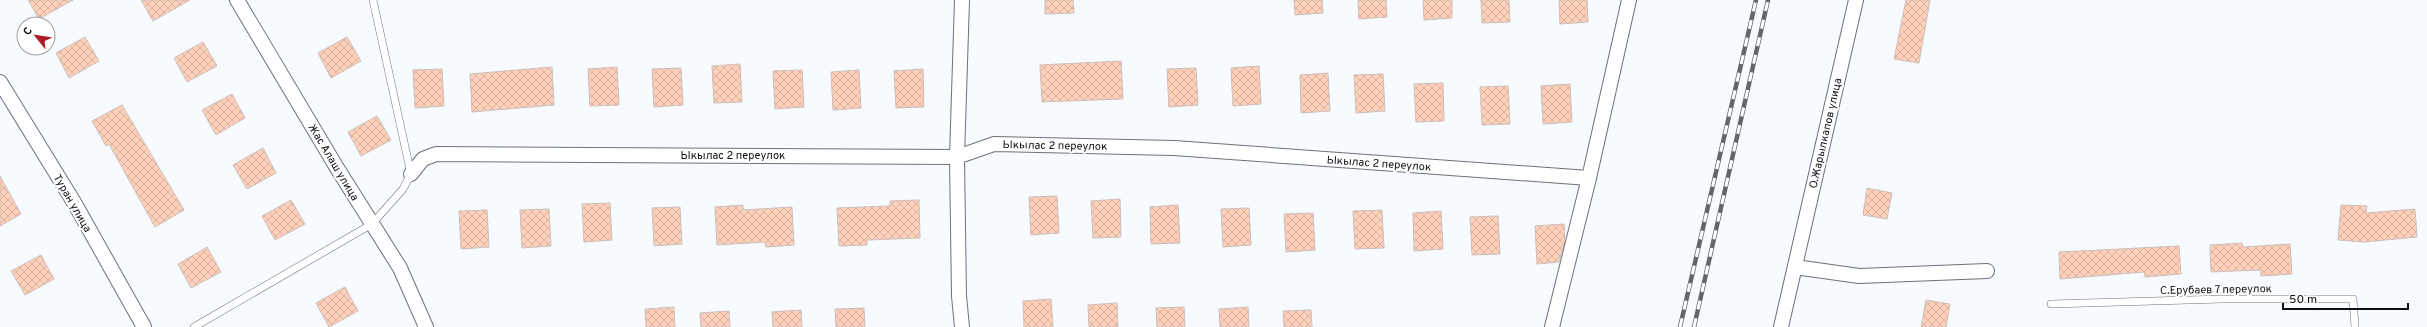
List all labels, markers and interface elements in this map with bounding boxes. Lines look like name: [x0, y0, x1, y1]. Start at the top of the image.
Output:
north arrow: [16, 16, 56, 56]
text: С: [20, 25, 36, 38]
street label: О.Жарылкапов улица: [1806, 76, 1846, 190]
street label: Жас Алаш улица: [305, 122, 362, 204]
street label: Ыкылас 2 переулок: [1002, 138, 1107, 154]
street label: Ыкылас 2 переулок: [681, 149, 785, 163]
street label: Ыкылас 2 переулок: [1326, 153, 1432, 175]
street label: Туран улица: [50, 172, 94, 235]
street label: С.Ерубаев 7 переулок: [2160, 282, 2272, 298]
scale bar: [2283, 285, 2408, 311]
text: 50 m: [2289, 292, 2317, 308]

